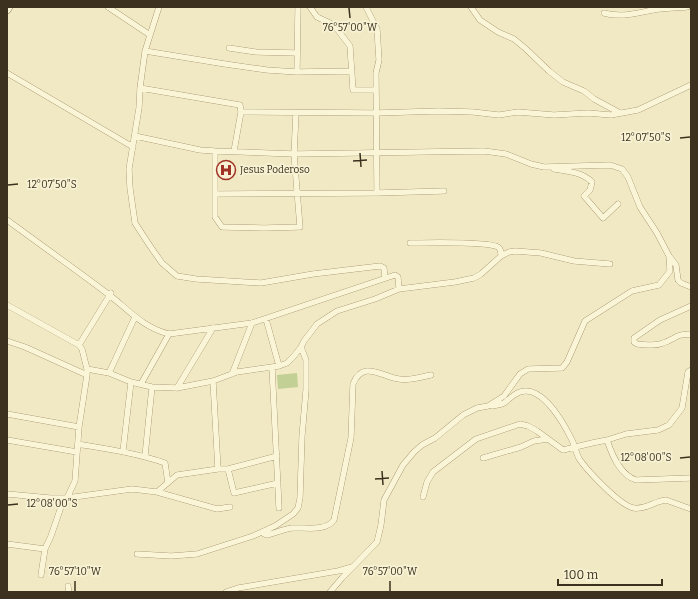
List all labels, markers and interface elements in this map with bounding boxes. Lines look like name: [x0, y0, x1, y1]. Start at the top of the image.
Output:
text: 76°57'00"W: [323, 22, 378, 34]
text: 12°07'50"S: [621, 132, 671, 144]
hospital icon: Jesus Poderoso: [215, 159, 237, 181]
place label: Jesus Poderoso: [239, 164, 310, 176]
text: 12°07'50"S: [27, 179, 77, 191]
text: 12°08'00"S: [620, 452, 672, 464]
text: 12°08'00"S: [26, 498, 78, 510]
scale bar: [558, 561, 662, 587]
text: 76°57'10"W: [49, 566, 102, 578]
text: 76°57'00"W: [363, 566, 418, 578]
text: 100 m: [564, 568, 599, 582]

